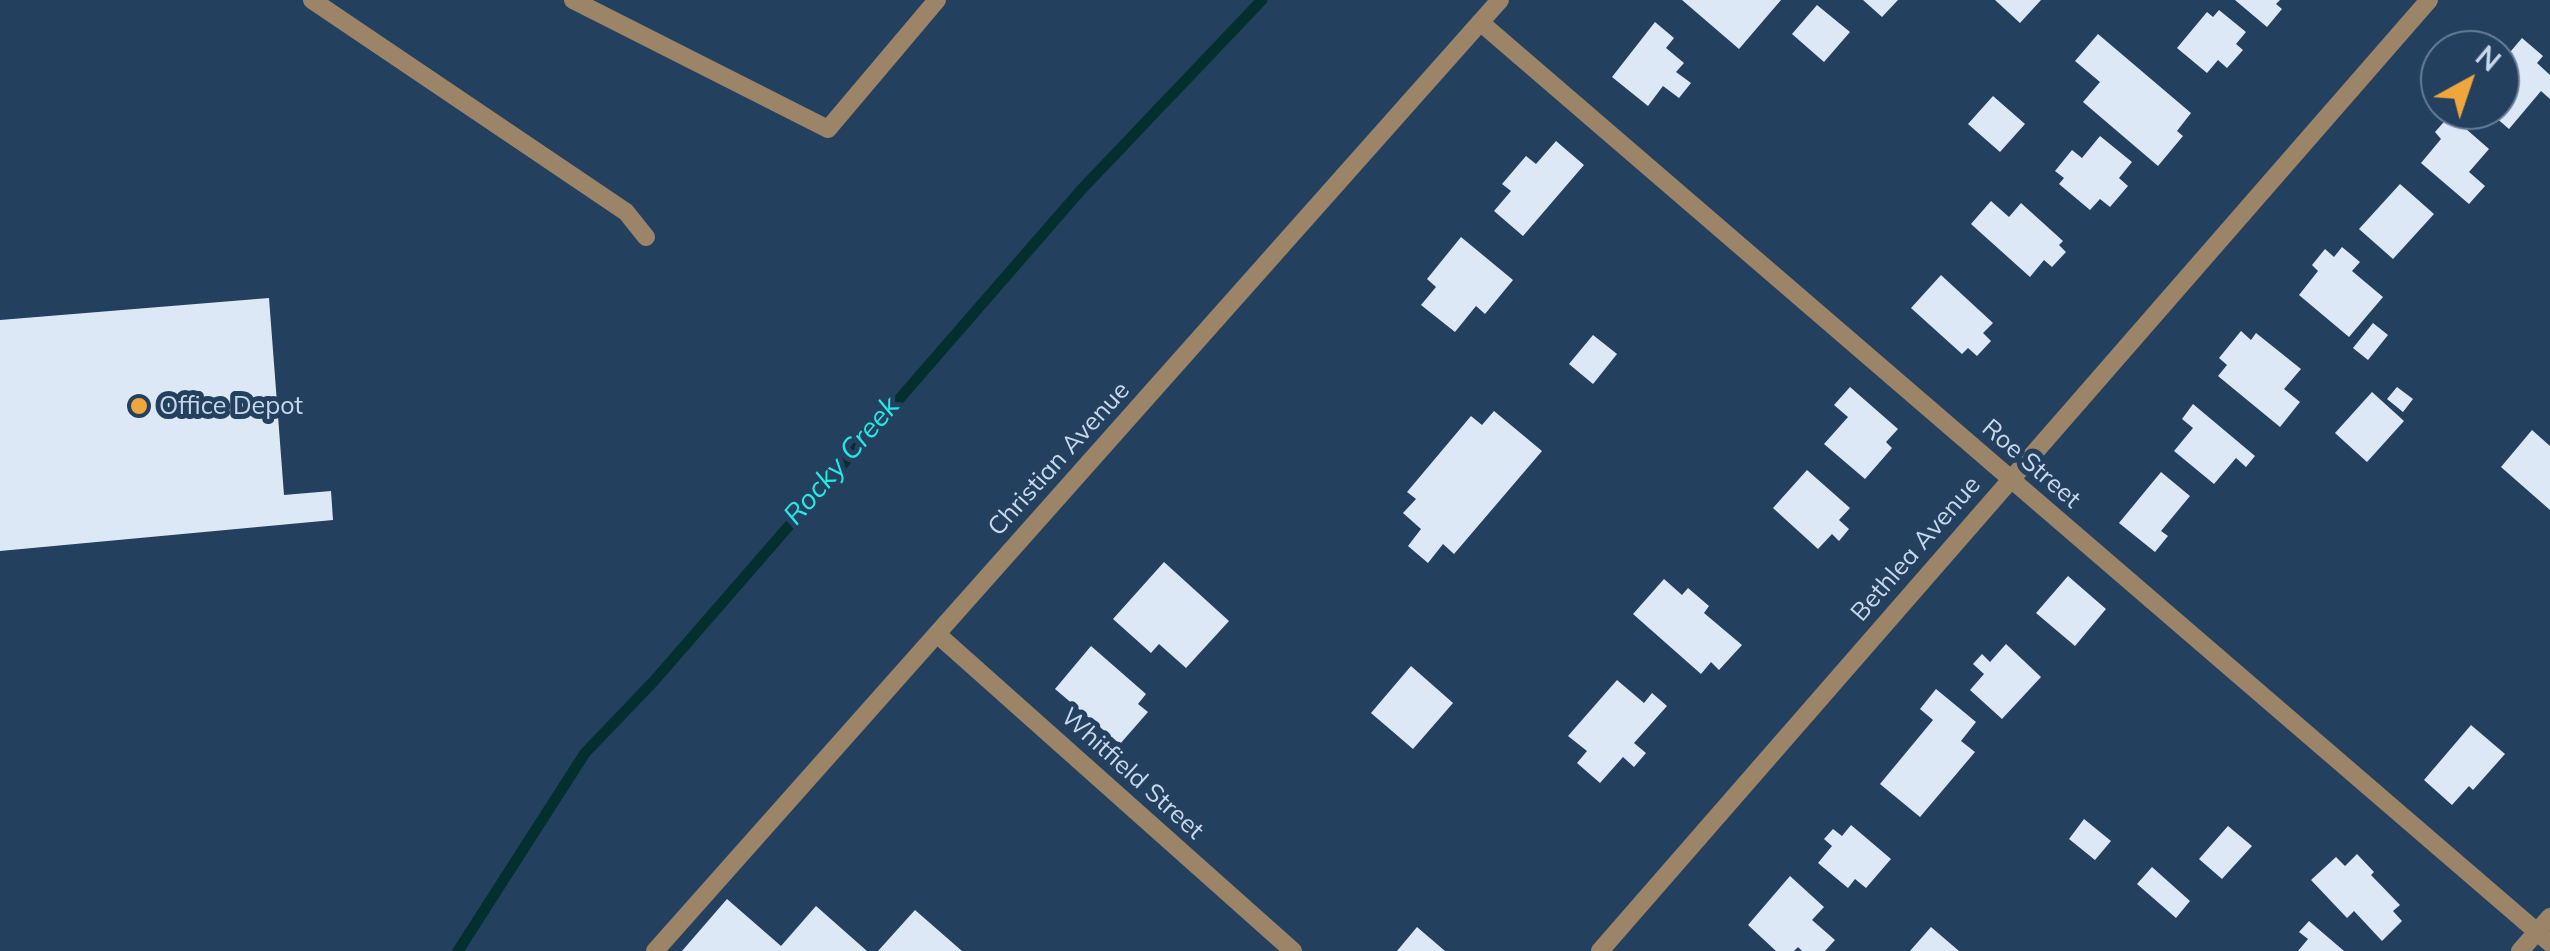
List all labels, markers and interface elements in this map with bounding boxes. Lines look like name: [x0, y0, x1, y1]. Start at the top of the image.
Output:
north arrow: [2420, 30, 2520, 130]
text: N: [2469, 38, 2508, 78]
street label: Christian Avenue: [982, 376, 1136, 542]
water label: Rocky Creek: [777, 390, 907, 532]
place label: Office Depot: [159, 391, 303, 421]
marker: Office Depot: [128, 395, 150, 417]
street label: Roe Street: [1976, 413, 2086, 515]
street label: Bethlea Avenue: [1845, 470, 1987, 628]
street label: Whitfield Street: [1054, 702, 1210, 846]

